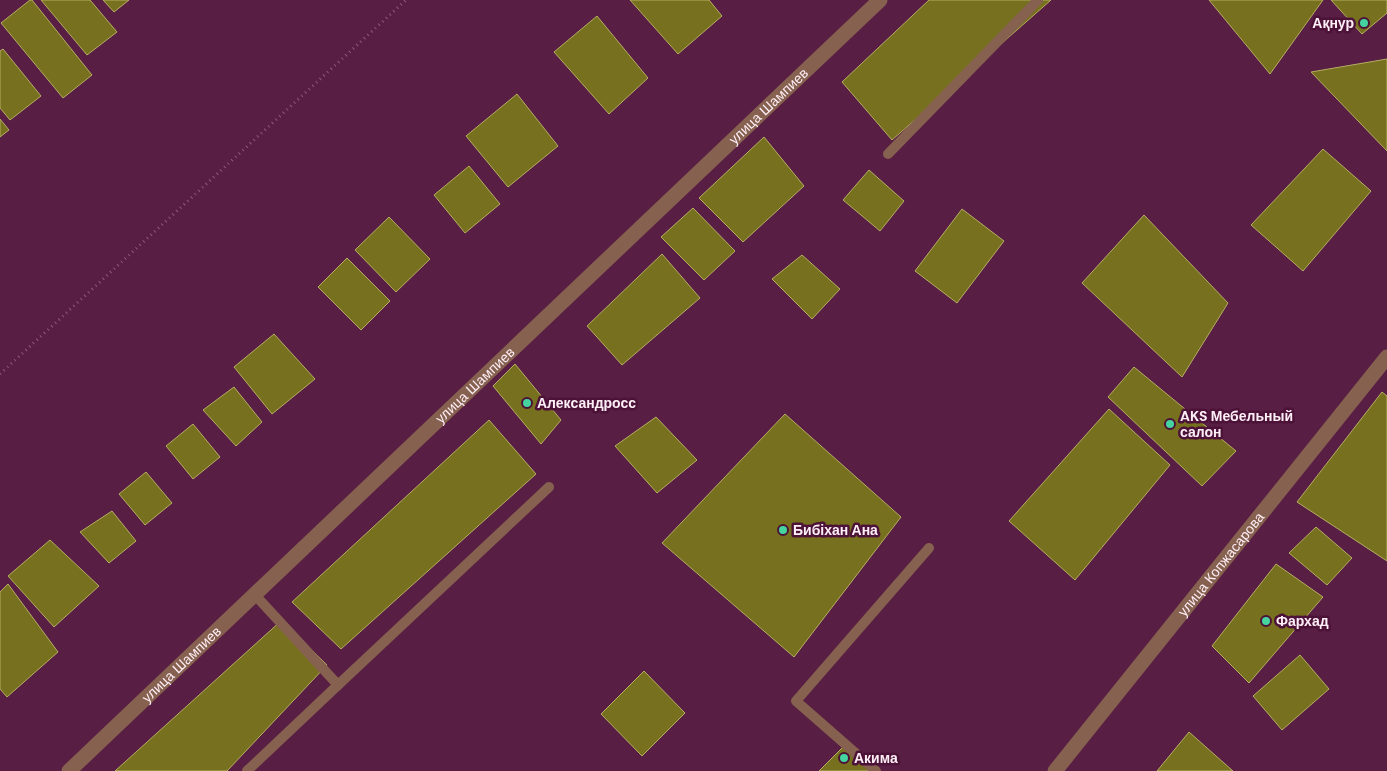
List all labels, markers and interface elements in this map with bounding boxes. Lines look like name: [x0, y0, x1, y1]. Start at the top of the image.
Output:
place label: Ақнур: [1312, 14, 1354, 32]
marker: Ақнур: [1358, 17, 1370, 29]
street label: улица Шампиев: [725, 64, 812, 148]
street label: улица Шампиев: [431, 343, 518, 427]
place label: Александросс: [537, 394, 636, 412]
marker: Александросс: [521, 397, 533, 409]
place label: AKS Мебельный салон: [1180, 407, 1293, 441]
marker: AKS Мебельный салон: [1164, 418, 1176, 430]
street label: улица Копжасарова: [1174, 508, 1268, 620]
place label: Бибіхан Ана: [793, 521, 878, 539]
marker: Бибіхан Ана: [777, 524, 789, 536]
place label: Фархад: [1276, 612, 1329, 630]
marker: Фархад: [1260, 615, 1272, 627]
street label: улица Шампиев: [138, 622, 225, 706]
place label: Акима: [854, 749, 898, 767]
marker: Акима: [838, 752, 850, 764]

